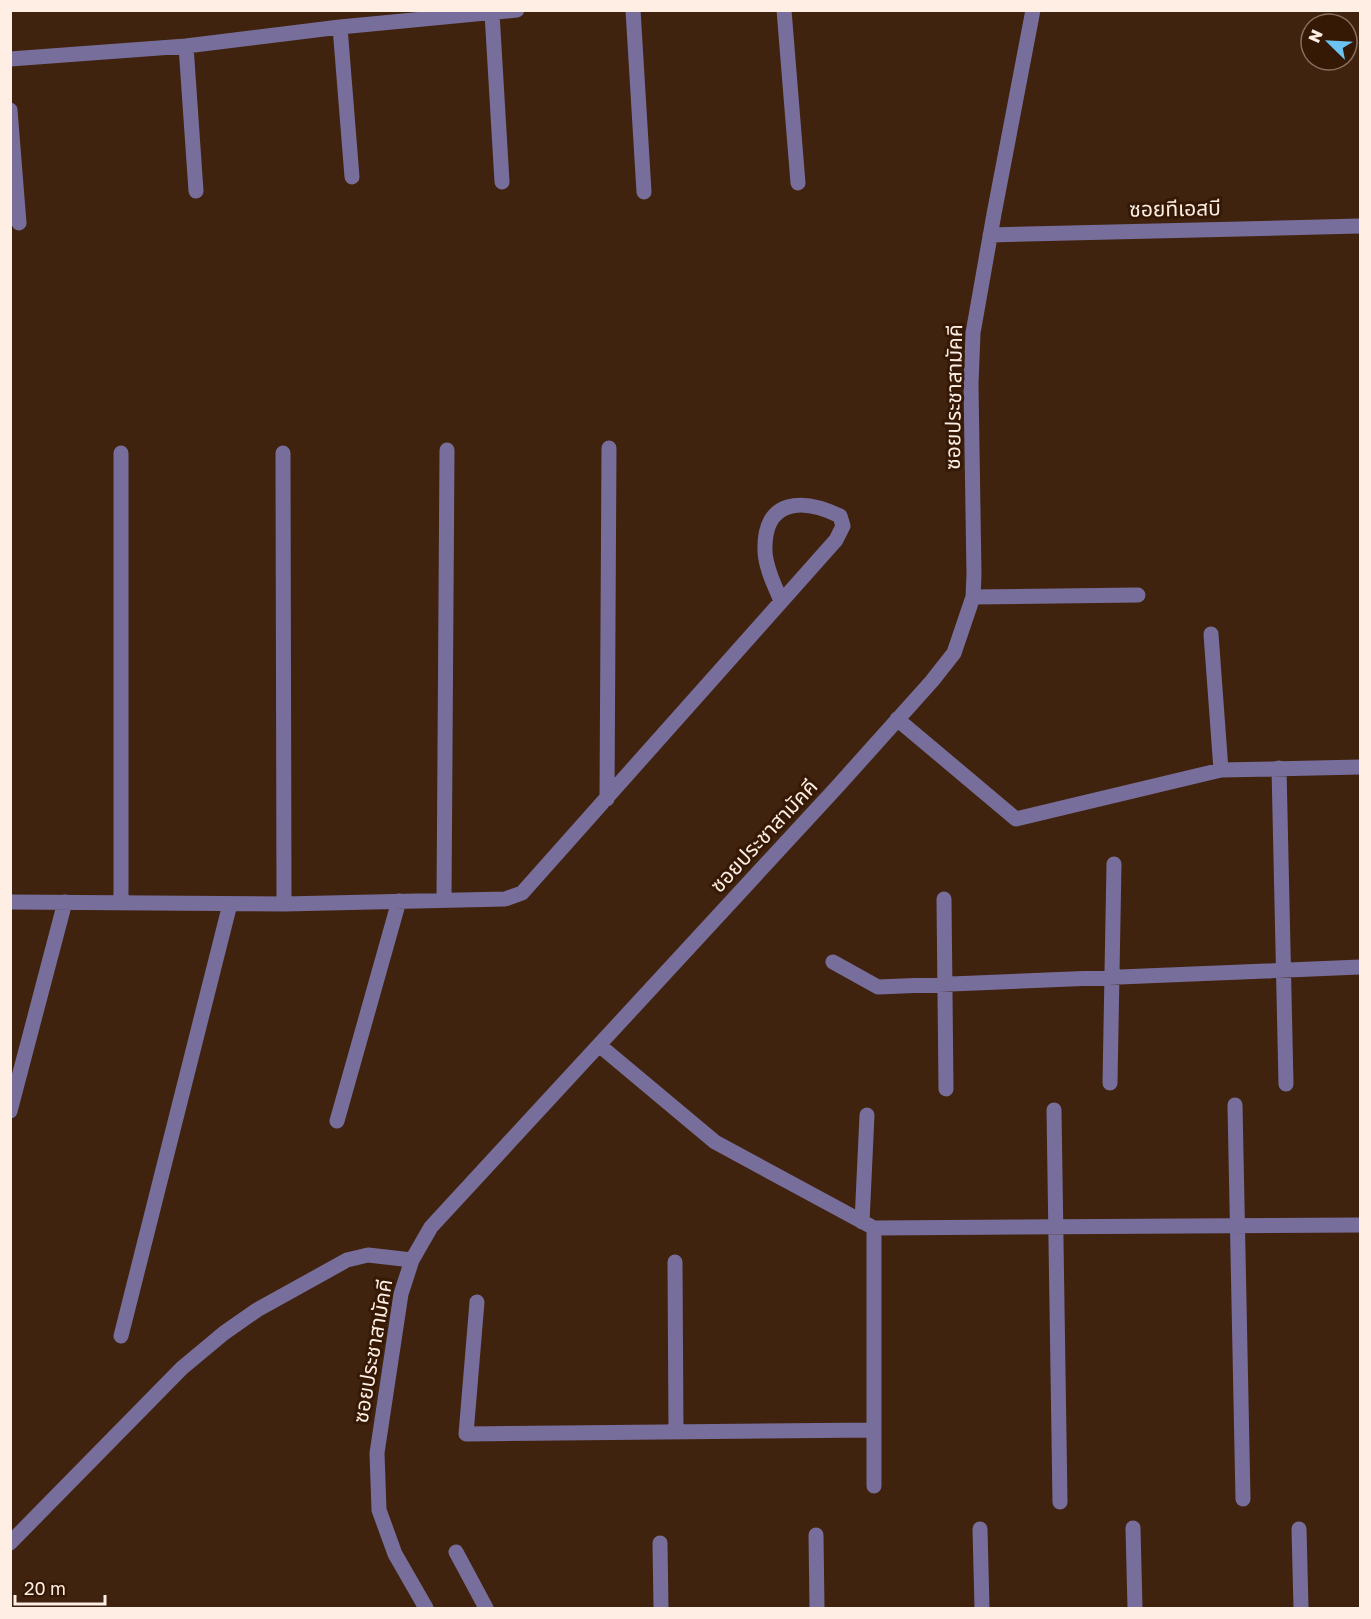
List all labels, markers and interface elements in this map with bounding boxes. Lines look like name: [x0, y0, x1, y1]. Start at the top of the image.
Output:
north arrow: [1299, 12, 1359, 72]
text: N: [1304, 26, 1327, 46]
street label: ซอยทีเอสบี: [1129, 194, 1221, 222]
street label: ซอยประชาสามัคคี: [939, 324, 967, 470]
street label: ซอยประชาสามัคคี: [704, 773, 822, 897]
street label: ซอยประชาสามัคคี: [347, 1277, 397, 1425]
scale bar: [15, 1568, 105, 1606]
text: 20 m: [24, 1577, 66, 1599]

